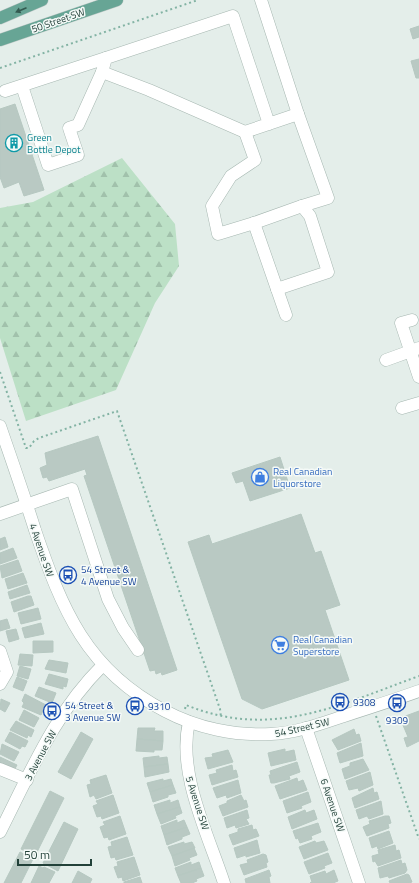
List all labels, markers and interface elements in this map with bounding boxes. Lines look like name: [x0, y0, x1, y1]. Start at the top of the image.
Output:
street label: 50 Street SW: [29, 4, 87, 37]
one-way arrow: [15, 7, 27, 13]
place label: Green Bottle Depot: [27, 130, 81, 157]
building icon: Green Bottle Depot: [4, 133, 24, 153]
place label: Real Canadian Liquorstore: [273, 464, 332, 491]
shop icon: Real Canadian Liquorstore: [250, 467, 270, 487]
street label: 4 Avenue SW: [25, 521, 58, 579]
place label: 54 Street & 4 Avenue SW: [81, 562, 137, 589]
bus stop icon: 54 Street & 4 Avenue SW: [58, 565, 78, 585]
place label: Real Canadian Superstore: [293, 632, 352, 659]
supermarket icon: Real Canadian Superstore: [270, 635, 290, 655]
bus stop icon: 9308: [330, 692, 350, 712]
bus stop icon: 9309: [387, 693, 407, 713]
place label: 9308: [353, 695, 376, 710]
bus stop icon: 9310: [125, 696, 145, 716]
place label: 54 Street & 3 Avenue SW: [65, 698, 121, 725]
place label: 9310: [148, 699, 171, 714]
bus stop icon: 54 Street & 3 Avenue SW: [42, 701, 62, 721]
place label: 9309: [386, 713, 409, 728]
street label: 54 Street SW: [273, 714, 331, 741]
street label: 3 Avenue SW: [21, 727, 60, 783]
street label: 5 Avenue SW: [182, 774, 213, 832]
street label: 6 Avenue SW: [316, 776, 349, 834]
scale bar: [18, 841, 91, 867]
text: 50 m: [24, 845, 50, 864]

